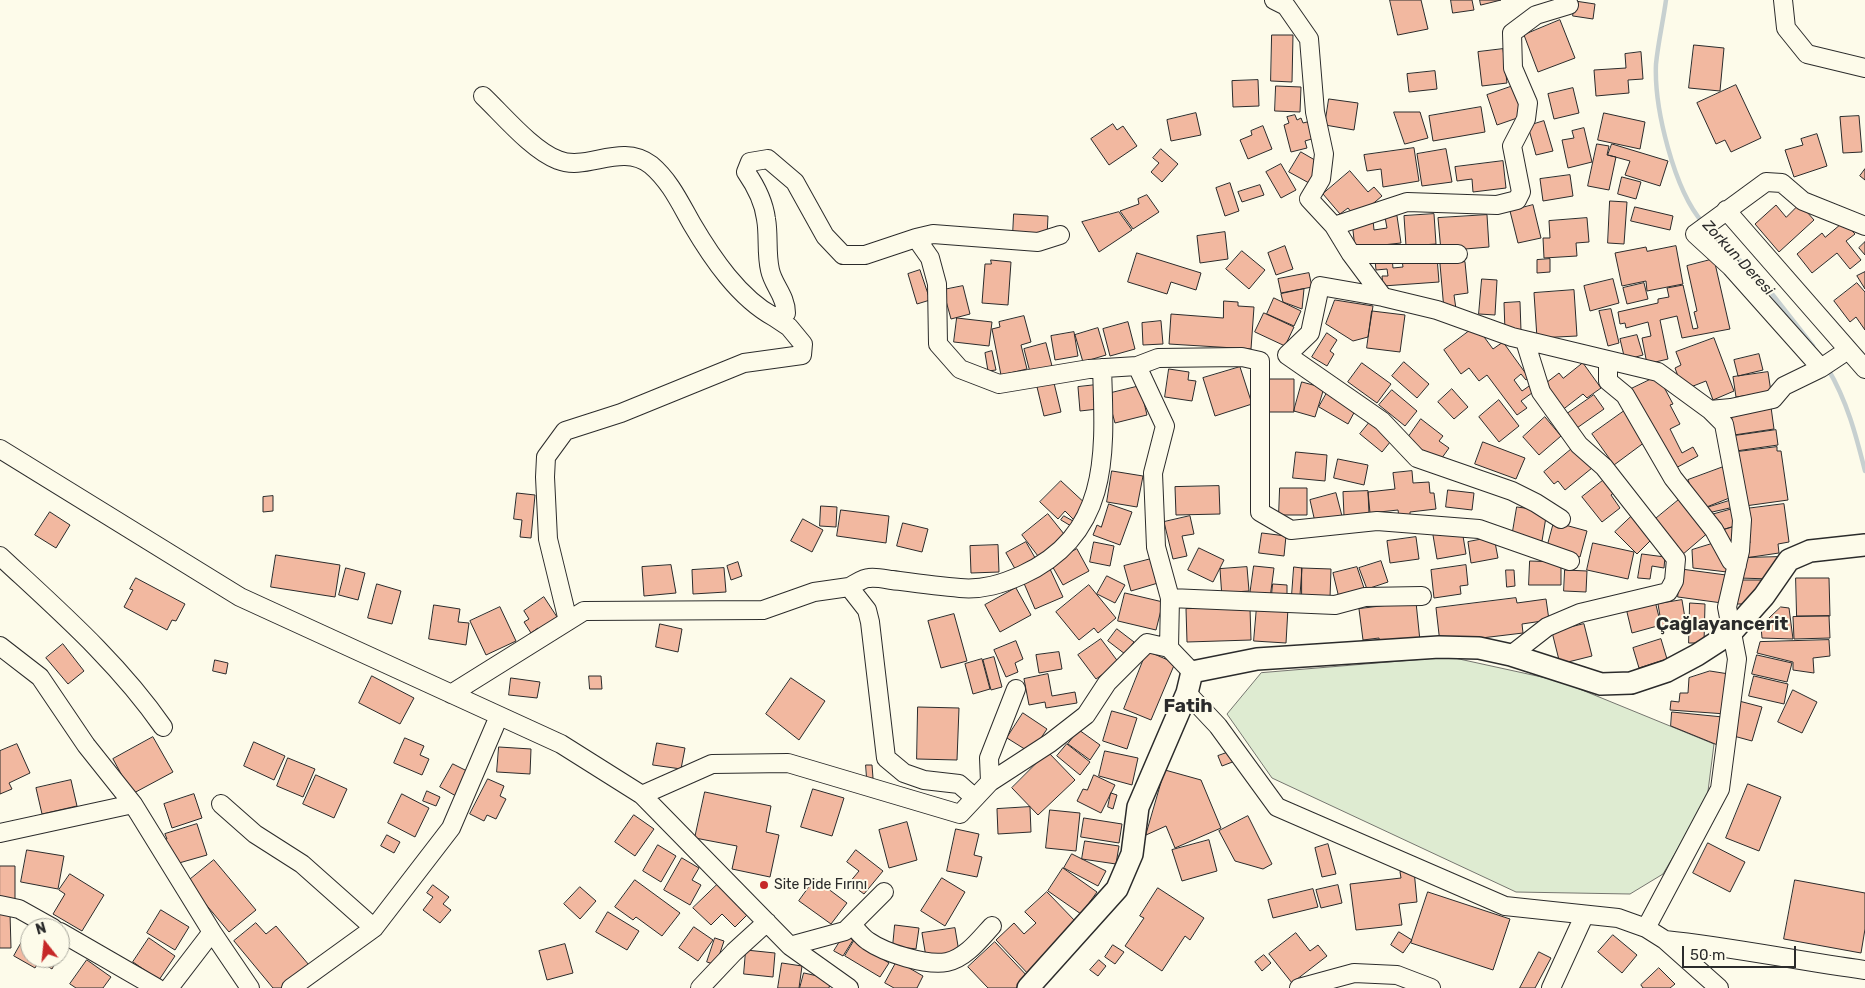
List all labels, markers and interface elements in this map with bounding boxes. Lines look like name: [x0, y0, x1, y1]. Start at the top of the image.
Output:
water label: Zorkun Deresi: [1699, 217, 1777, 299]
district label: Çağlayancerit: [1656, 614, 1788, 636]
district label: Fatih: [1163, 696, 1213, 718]
place label: Site Pide Fırını: [774, 877, 867, 893]
marker: Site Pide Fırını: [758, 879, 770, 891]
north arrow: [20, 918, 70, 968]
text: N: [34, 920, 48, 939]
scale bar: [1685, 936, 1799, 968]
text: 50 m: [1690, 946, 1725, 964]

